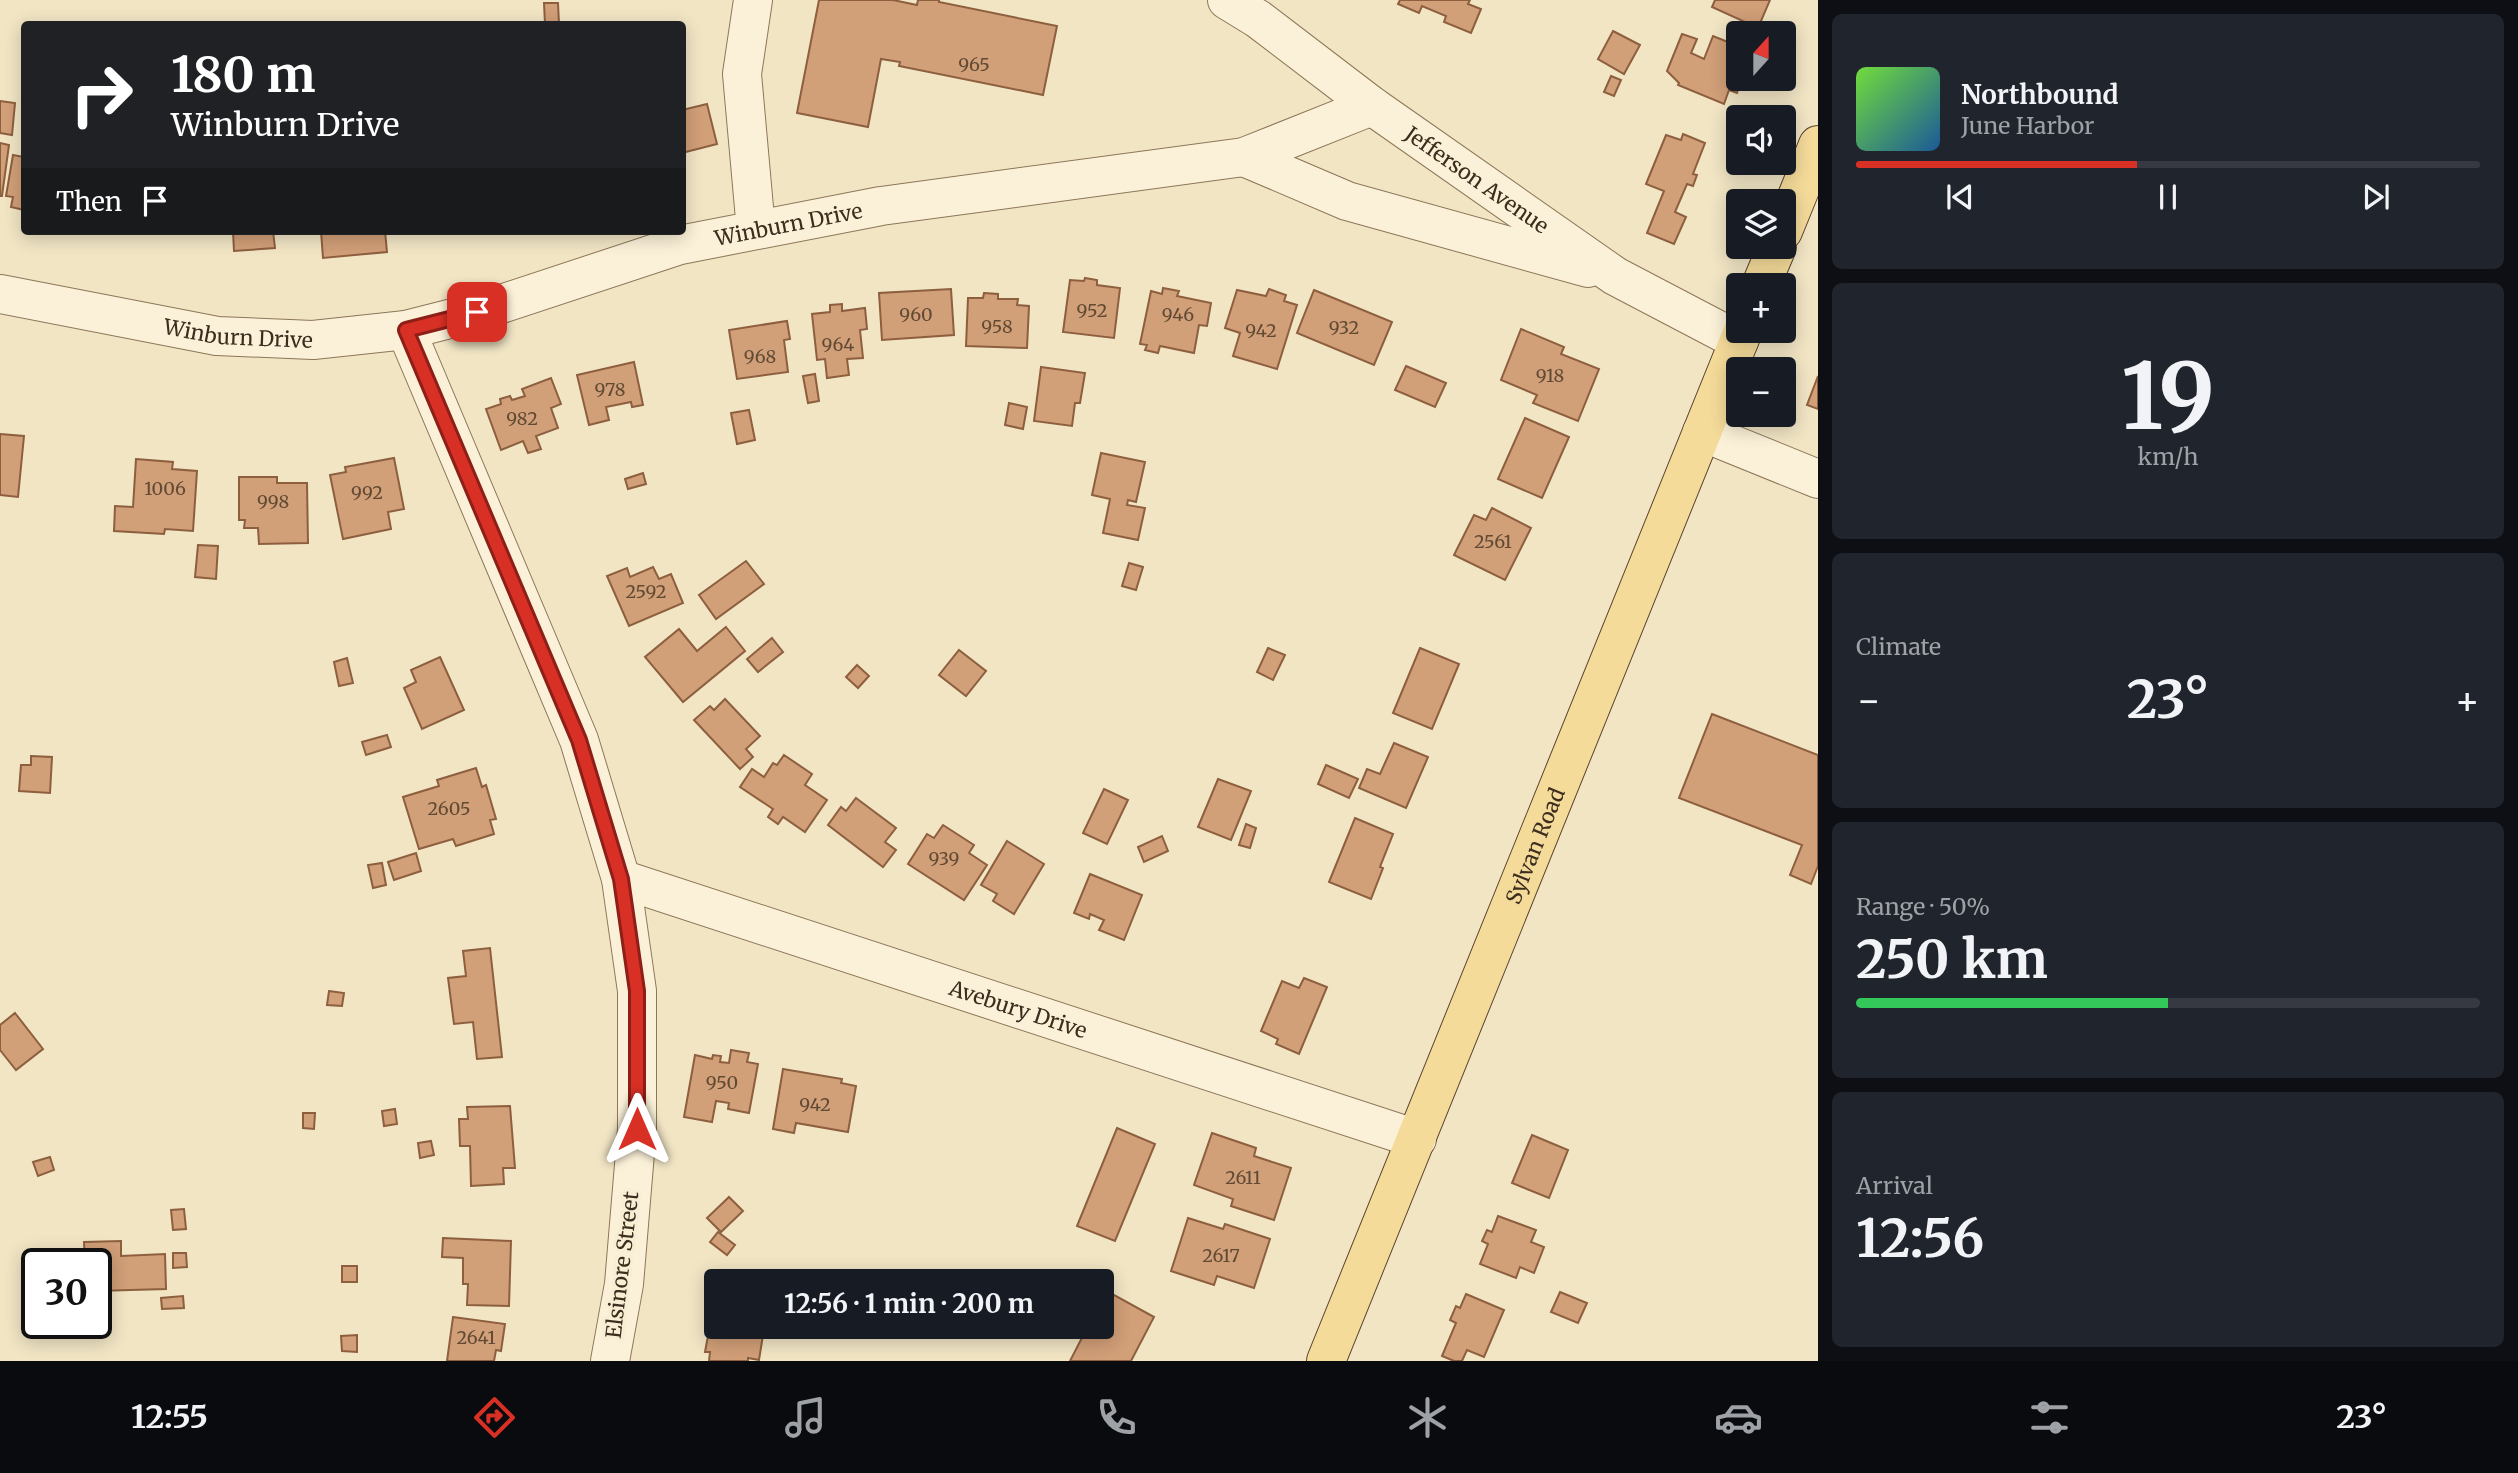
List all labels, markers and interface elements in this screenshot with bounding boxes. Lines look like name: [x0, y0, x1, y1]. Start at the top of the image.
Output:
north arrow: [1726, 21, 1796, 91]
map controls: [1726, 21, 1796, 427]
text: 180 m: [171, 44, 316, 105]
icon: right: [56, 49, 147, 140]
house number: 965: [958, 53, 990, 76]
text: Northbound: [1961, 78, 2119, 111]
text: Winburn Drive: [171, 105, 399, 145]
button: sound: [1726, 105, 1796, 175]
text: June Harbor: [1961, 111, 2094, 140]
street label: Jefferson Avenue: [1399, 119, 1554, 239]
icon: previous: [1941, 178, 1979, 216]
icon: pause: [2149, 178, 2187, 216]
icon: next: [2357, 178, 2395, 216]
icon: arrive: [136, 182, 174, 220]
text: Then: [56, 185, 122, 218]
button: layers: [1726, 189, 1796, 259]
street label: Winburn Drive: [711, 196, 865, 252]
button: +: [1726, 273, 1796, 343]
pin: [447, 282, 507, 342]
icon: arrive: [458, 293, 496, 331]
house number: 952: [1077, 299, 1107, 322]
house number: 960: [899, 303, 933, 326]
house number: 946: [1162, 303, 1194, 326]
street label: Winburn Drive: [160, 312, 313, 353]
house number: 958: [981, 315, 1013, 338]
house number: 932: [1329, 316, 1359, 339]
house number: 942: [1245, 319, 1277, 342]
house number: 964: [822, 333, 854, 356]
text: 19: [2121, 339, 2215, 454]
house number: 968: [744, 345, 776, 368]
button: −: [1726, 357, 1796, 427]
house number: 918: [1536, 364, 1564, 387]
house number: 978: [594, 378, 626, 401]
house number: 982: [506, 407, 538, 430]
text: km/h: [2138, 442, 2198, 471]
house number: 1006: [144, 477, 186, 500]
house number: 992: [351, 481, 383, 504]
house number: 998: [257, 490, 289, 513]
house number: 2561: [1474, 530, 1512, 553]
house number: 2592: [626, 580, 667, 603]
text: Climate: [1856, 632, 1941, 661]
text: 23°: [2127, 667, 2209, 732]
text: −: [1856, 677, 1881, 724]
text: +: [2455, 677, 2480, 724]
street label: Sylvan Road: [1499, 783, 1570, 908]
house number: 2605: [428, 797, 470, 820]
house number: 939: [929, 847, 959, 870]
text: Range · 50%: [1856, 892, 1990, 921]
text: 250 km: [1856, 927, 2048, 992]
street label: Avebury Drive: [945, 973, 1091, 1044]
house number: 950: [706, 1071, 738, 1094]
position arrow: [600, 1092, 674, 1166]
house number: 942: [799, 1093, 831, 1116]
house number: 2611: [1225, 1166, 1261, 1189]
text: Arrival: [1856, 1171, 1933, 1200]
street label: Elsinore Street: [600, 1190, 644, 1340]
text: 12:56: [1856, 1206, 1984, 1271]
house number: 2617: [1202, 1244, 1240, 1267]
speed limit sign: 30: [21, 1248, 112, 1339]
text: 12:56 · 1 min · 200 m: [784, 1287, 1034, 1320]
house number: 2641: [456, 1326, 496, 1349]
icon: directions: [470, 1393, 519, 1442]
icon: music: [781, 1393, 830, 1442]
icon: phone: [1092, 1393, 1141, 1442]
icon: climate: [1403, 1393, 1452, 1442]
icon: car: [1714, 1393, 1763, 1442]
icon: filters: [2025, 1393, 2074, 1442]
text: 12:55: [131, 1397, 208, 1437]
text: 23°: [2336, 1397, 2387, 1437]

